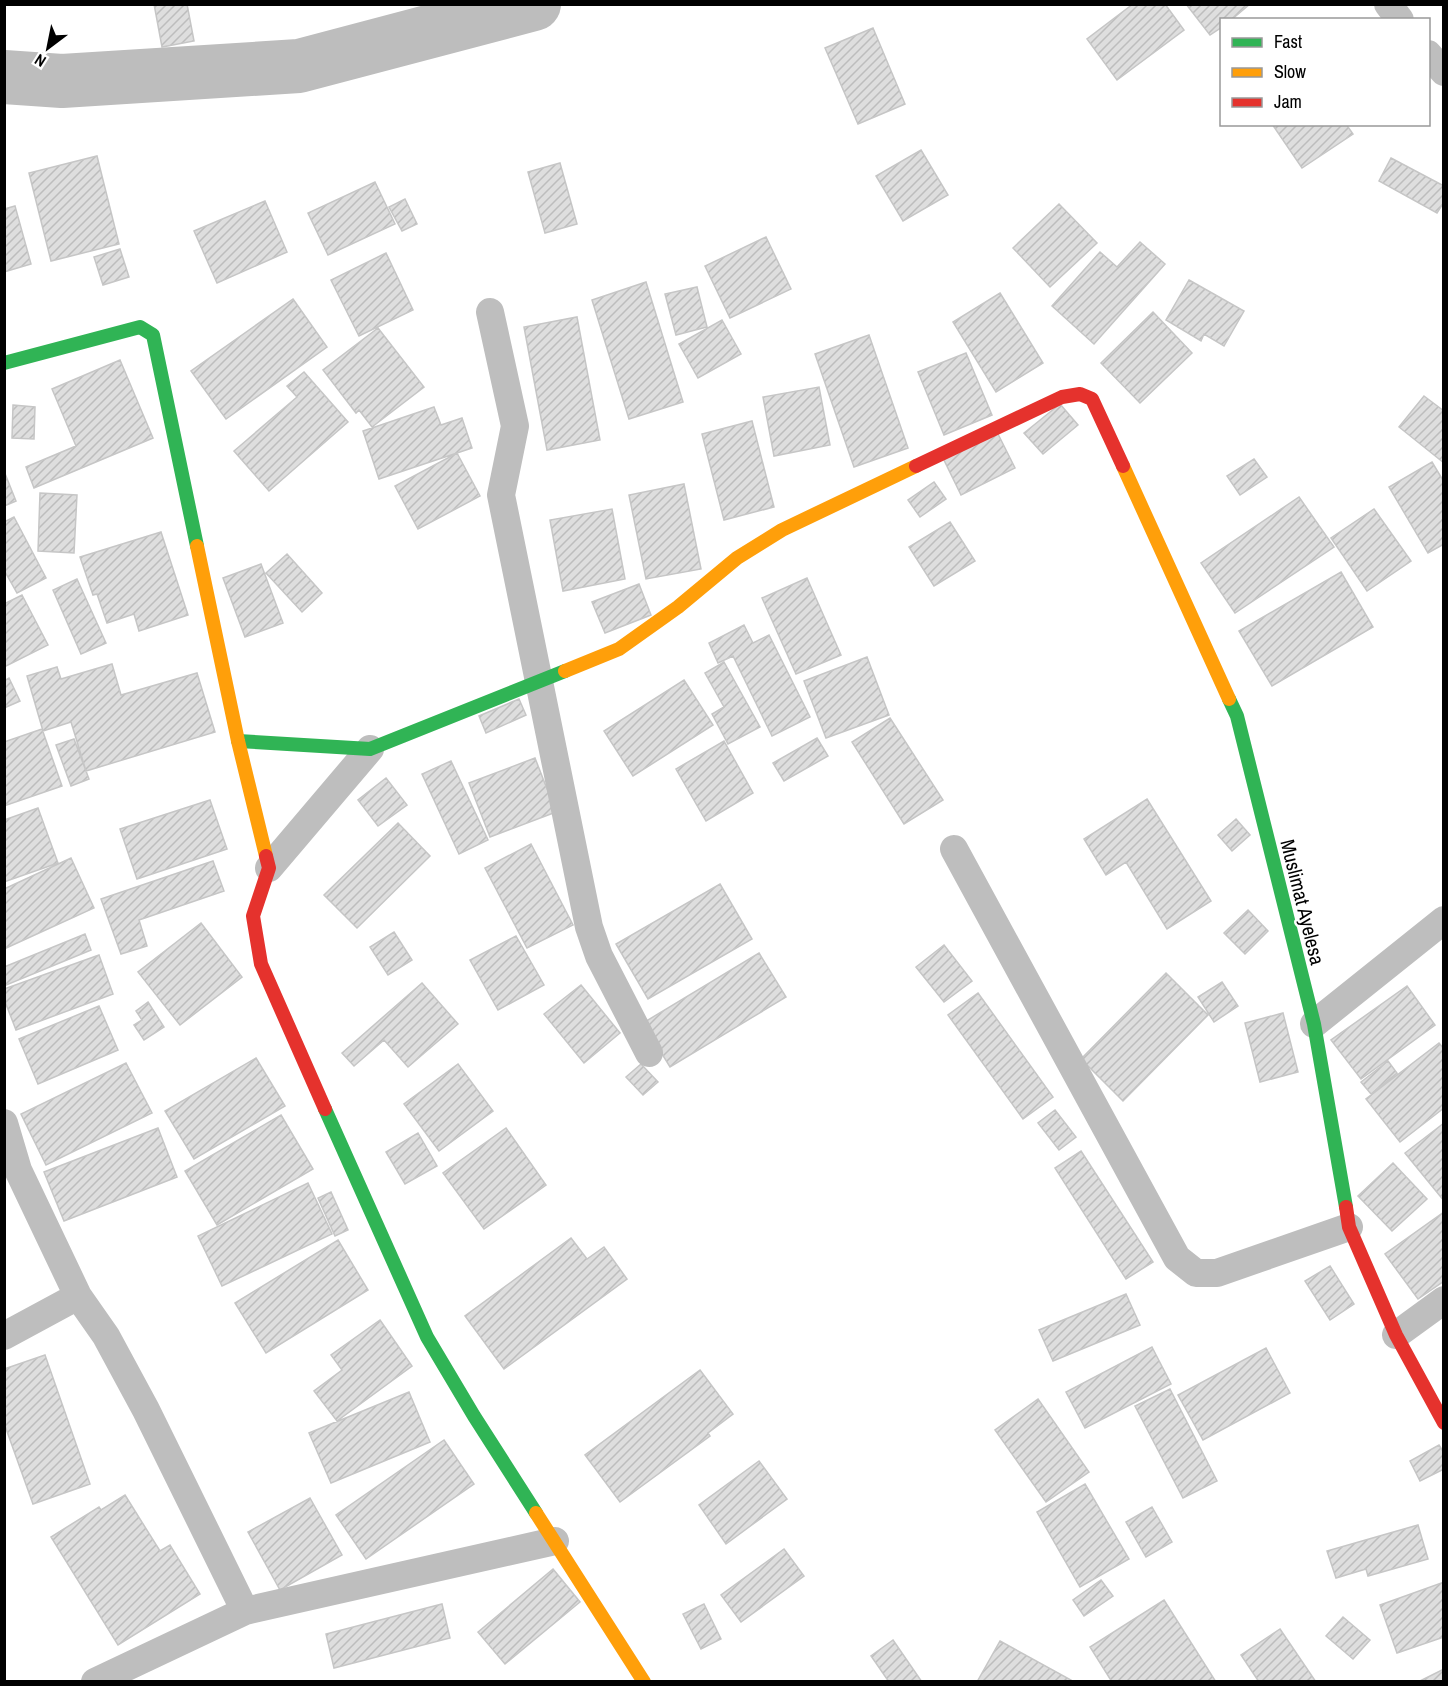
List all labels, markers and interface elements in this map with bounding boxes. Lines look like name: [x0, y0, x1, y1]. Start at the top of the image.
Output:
north arrow: [18, 18, 78, 78]
legend: [1220, 18, 1430, 126]
text: Fast: [1274, 29, 1302, 54]
text: N: [30, 49, 50, 73]
text: Slow: [1274, 59, 1306, 84]
text: Jam: [1274, 89, 1302, 114]
street label: Muslimat Ayelesa: [1274, 837, 1332, 967]

